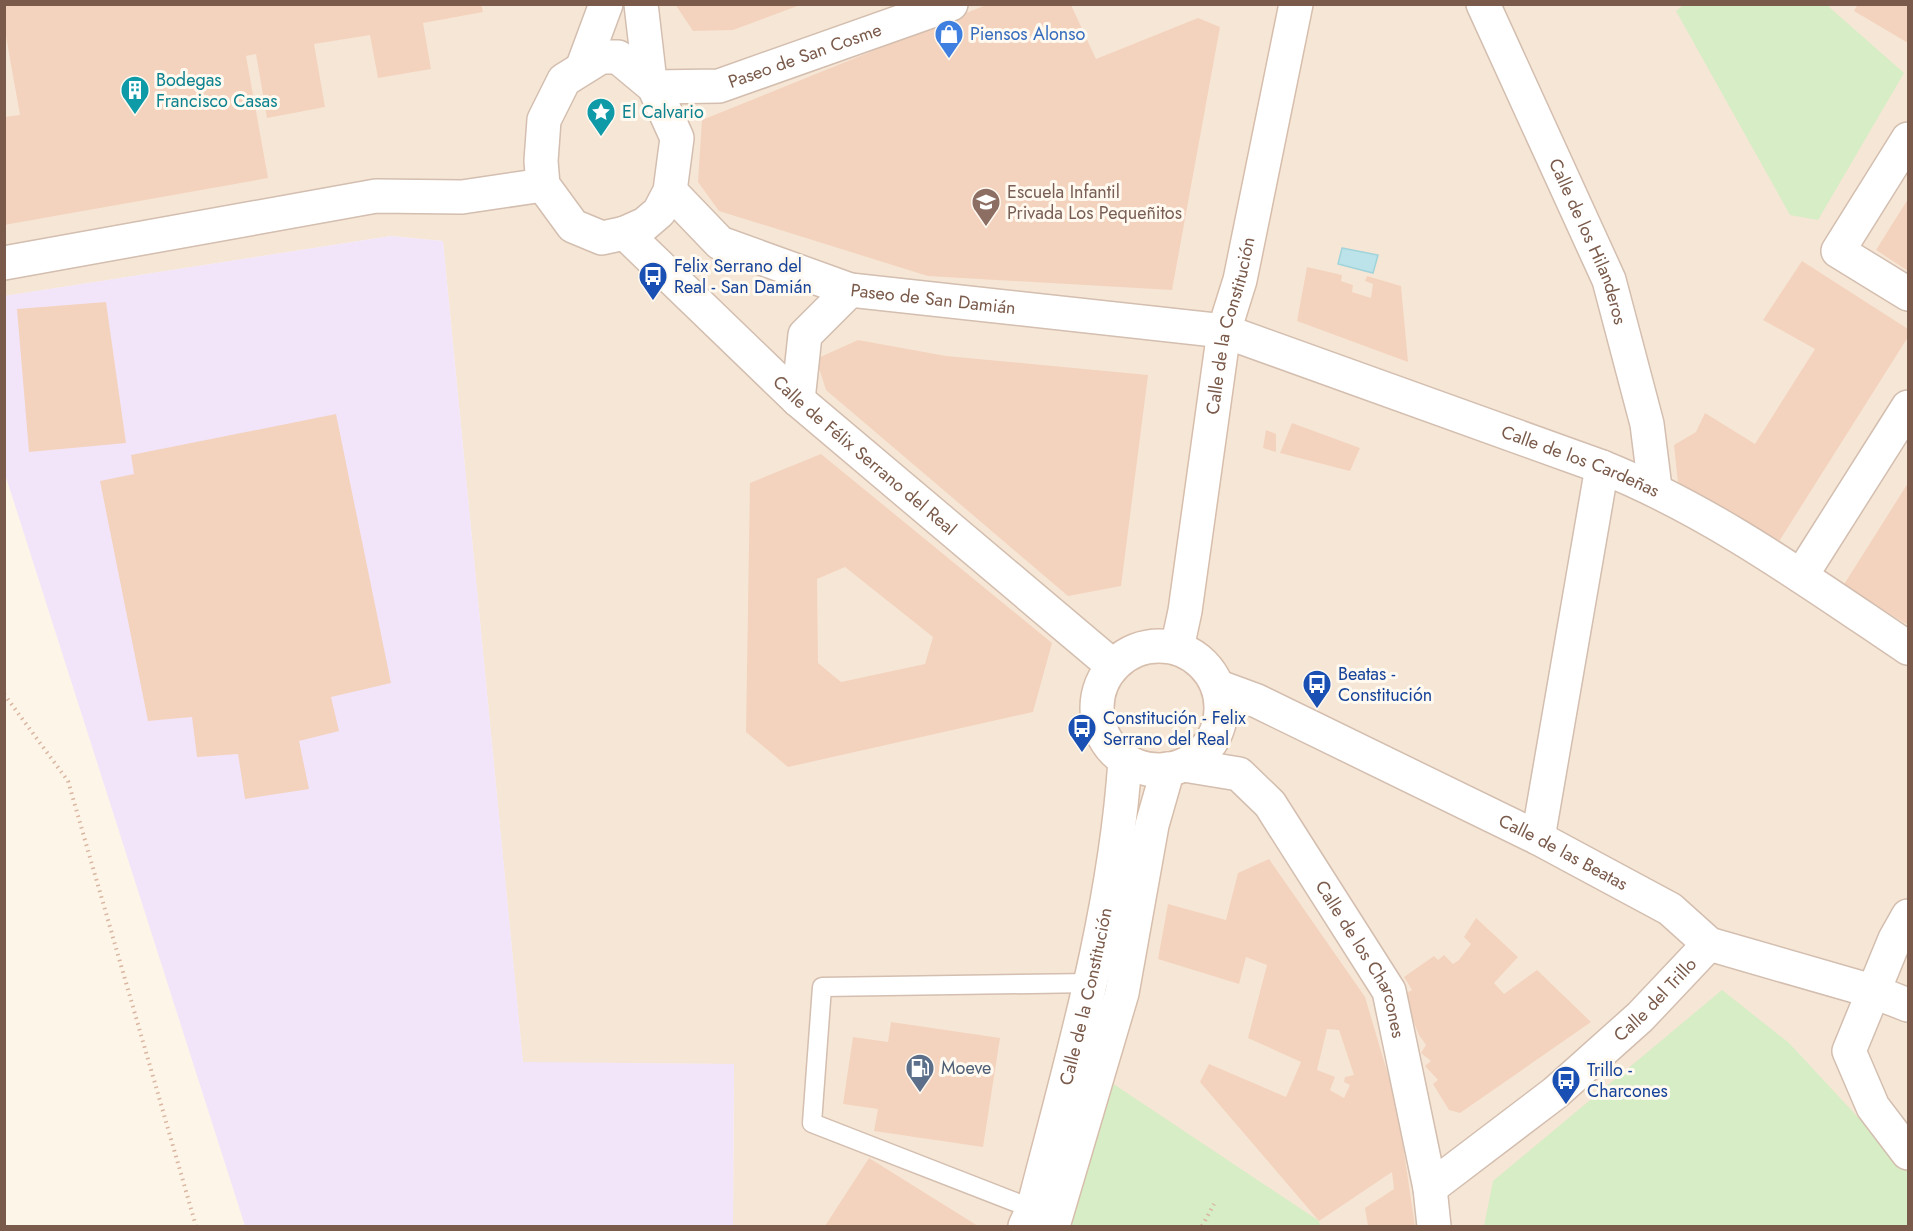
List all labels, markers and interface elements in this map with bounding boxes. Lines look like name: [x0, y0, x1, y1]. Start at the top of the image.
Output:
street label: Paseo de San Cosme: [725, 17, 885, 95]
shop icon: Piensos Alonso: [933, 18, 965, 60]
place label: Piensos Alonso: [970, 21, 1086, 47]
place label: Bodegas Francisco Casas: [156, 67, 277, 114]
building icon: Bodegas Francisco Casas: [119, 74, 151, 116]
place icon: El Calvario: [585, 96, 617, 138]
place label: El Calvario: [622, 99, 704, 125]
street label: Calle de los Hilanderos: [1542, 154, 1633, 327]
place label: Escuela Infantil Privada Los Pequeñitos: [1007, 179, 1182, 226]
school or university icon: Escuela Infantil Privada Los Pequeñitos: [970, 186, 1002, 228]
street label: Calle de la Constitución: [1199, 235, 1261, 416]
place label: Felix Serrano del Real - San Damián: [674, 253, 812, 300]
bus stop icon: Felix Serrano del Real - San Damián: [637, 260, 669, 302]
street label: Paseo de San Damián: [849, 277, 1017, 321]
street label: Calle de Félix Serrano del Real: [767, 369, 962, 541]
street label: Calle de los Cardeñas: [1498, 419, 1664, 504]
place label: Beatas - Constitución: [1338, 661, 1432, 708]
bus stop icon: Beatas - Constitución: [1301, 668, 1333, 710]
place label: Constitución - Felix Serrano del Real: [1103, 705, 1246, 752]
bus stop icon: Constitución - Felix Serrano del Real: [1066, 712, 1098, 754]
street label: Calle de las Beatas: [1494, 808, 1632, 897]
street label: Calle de los Charcones: [1309, 875, 1411, 1040]
street label: Calle de la Constitución: [1053, 905, 1119, 1088]
street label: Calle del Trillo: [1608, 952, 1703, 1048]
fuel station icon: Moeve: [904, 1052, 936, 1094]
place label: Moeve: [941, 1055, 991, 1081]
place label: Trillo - Charcones: [1587, 1057, 1668, 1104]
bus stop icon: Trillo - Charcones: [1550, 1064, 1582, 1106]

